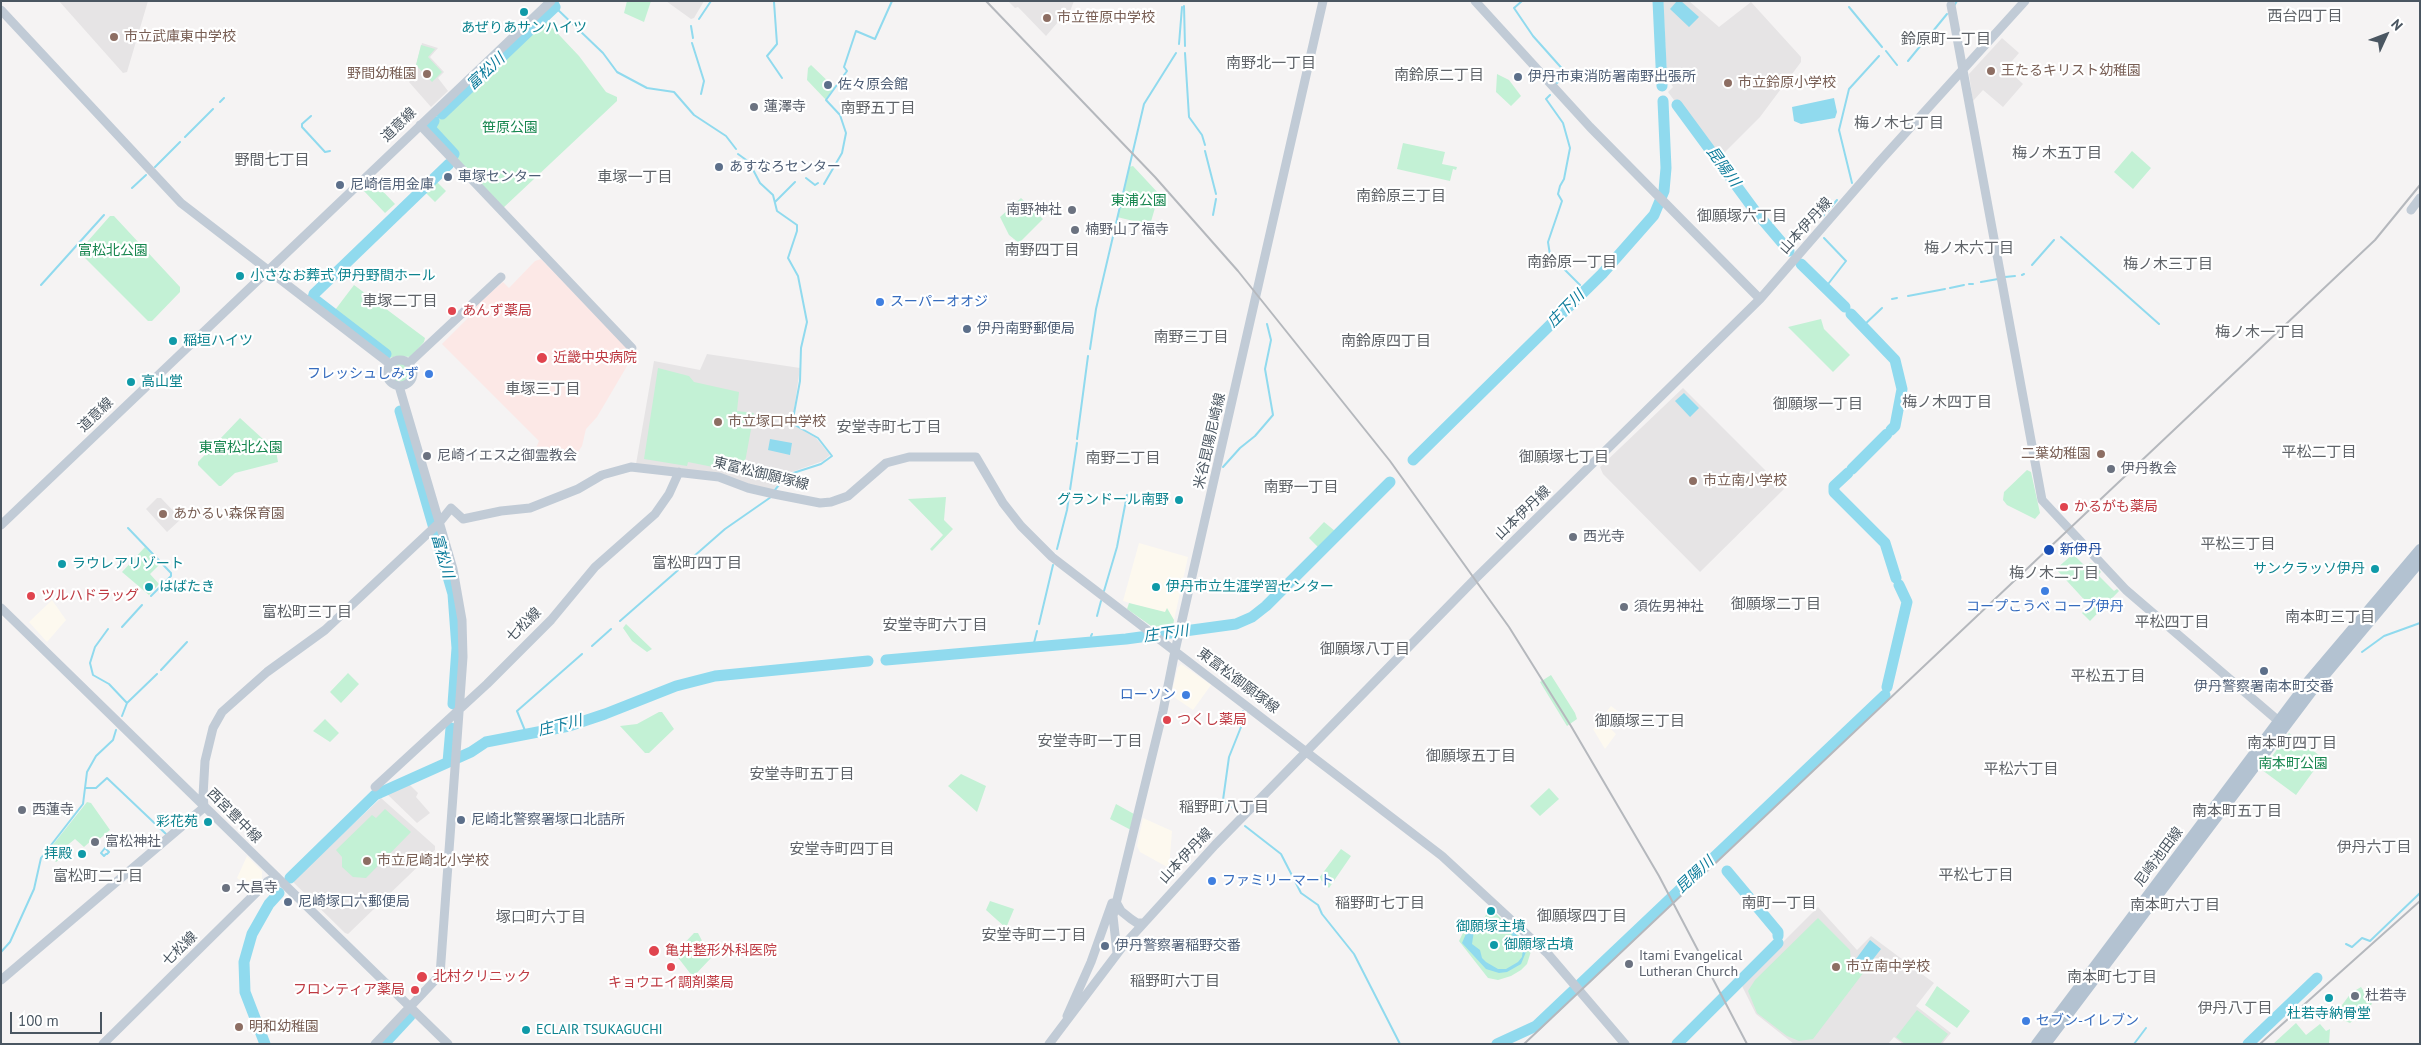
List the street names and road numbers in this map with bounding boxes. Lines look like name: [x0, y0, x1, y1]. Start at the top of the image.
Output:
street label: 道意線: [378, 104, 420, 146]
street label: 山本伊丹線: [1776, 194, 1836, 258]
street label: 米谷昆陽尼崎線: [1191, 391, 1229, 491]
street label: 道意線: [75, 394, 117, 436]
street label: 東富松御願塚線: [711, 454, 811, 494]
street label: 山本伊丹線: [1492, 483, 1554, 543]
street label: 七松線: [503, 604, 545, 646]
street label: 東富松御願塚線: [1194, 645, 1282, 717]
street label: 西宮豊中線: [203, 785, 265, 847]
street label: 尼崎池田線: [2131, 824, 2187, 890]
street label: 山本伊丹線: [1156, 825, 1216, 887]
street label: 七松線: [159, 928, 201, 970]

